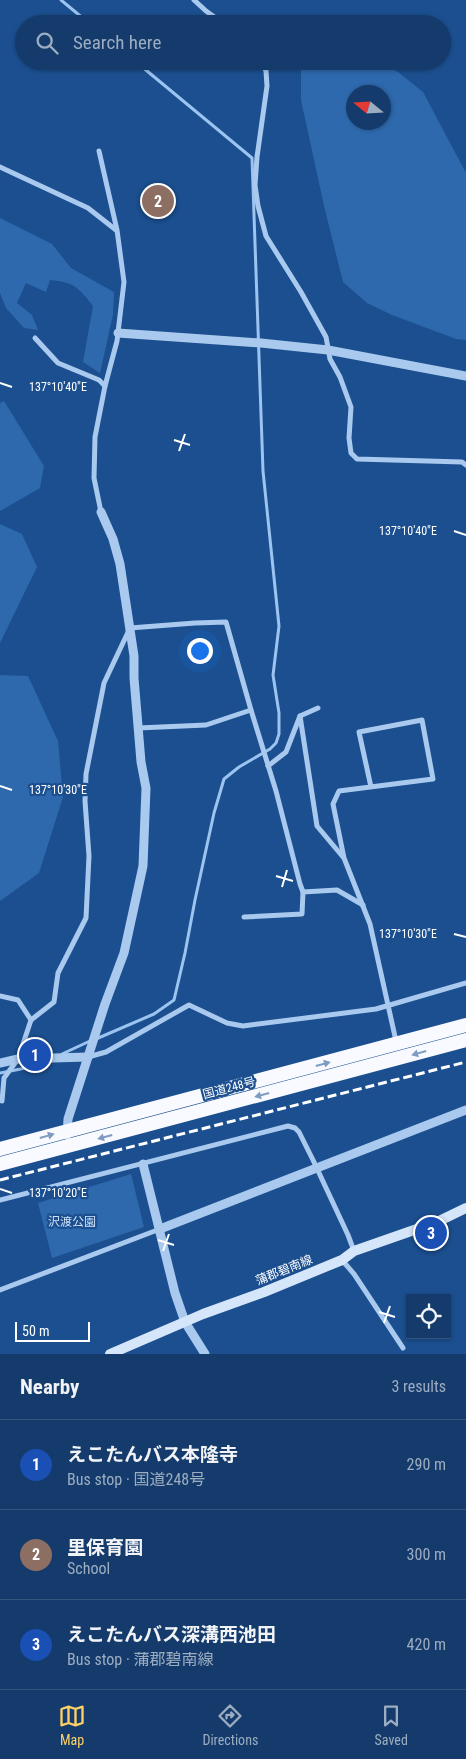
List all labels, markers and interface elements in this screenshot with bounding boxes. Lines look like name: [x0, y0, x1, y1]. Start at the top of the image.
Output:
search box: [15, 15, 451, 70]
icon: search: [33, 29, 61, 57]
text: Search here: [73, 31, 161, 54]
north arrow: [346, 85, 391, 130]
pin: 2: [142, 182, 174, 220]
text: 137°10'40"E: [29, 380, 87, 394]
text: 137°10'40"E: [379, 524, 437, 538]
your location: [187, 638, 213, 664]
text: 137°10'30"E: [29, 783, 87, 797]
text: 137°10'30"E: [379, 927, 437, 941]
pin: 1: [19, 1036, 51, 1074]
one-way arrow: [411, 1050, 426, 1058]
one-way arrow: [315, 1060, 330, 1068]
street label: 国道248号: [201, 1074, 257, 1102]
one-way arrow: [255, 1092, 270, 1100]
one-way arrow: [39, 1132, 55, 1140]
one-way arrow: [97, 1133, 113, 1141]
text: 137°10'20"E: [29, 1186, 87, 1200]
pin: 3: [415, 1214, 447, 1252]
park label: 沢渡公園: [48, 1215, 96, 1229]
street label: 蒲郡碧南線: [254, 1252, 314, 1288]
map controls: [406, 1294, 451, 1339]
button: locate: [406, 1294, 451, 1339]
scale bar: [15, 1319, 90, 1342]
text: 50 m: [22, 1323, 50, 1339]
text: Nearby: [20, 1375, 79, 1399]
text: 3 results: [391, 1377, 446, 1396]
text: えこたんバス本隆寺: [67, 1443, 238, 1466]
text: 1: [32, 1455, 40, 1474]
text: 290 m: [407, 1455, 446, 1474]
text: Bus stop · 国道248号: [67, 1470, 205, 1489]
text: 里保育園: [67, 1536, 143, 1559]
text: 2: [32, 1545, 40, 1564]
text: 300 m: [407, 1545, 446, 1564]
text: School: [67, 1559, 110, 1578]
text: えこたんバス深溝西池田: [67, 1623, 276, 1646]
text: 3: [32, 1635, 40, 1654]
text: 420 m: [407, 1635, 446, 1654]
text: Bus stop · 蒲郡碧南線: [67, 1650, 213, 1669]
tab: Map: [58, 1702, 86, 1748]
tab: Directions: [202, 1702, 258, 1748]
tab: Saved: [375, 1702, 408, 1748]

